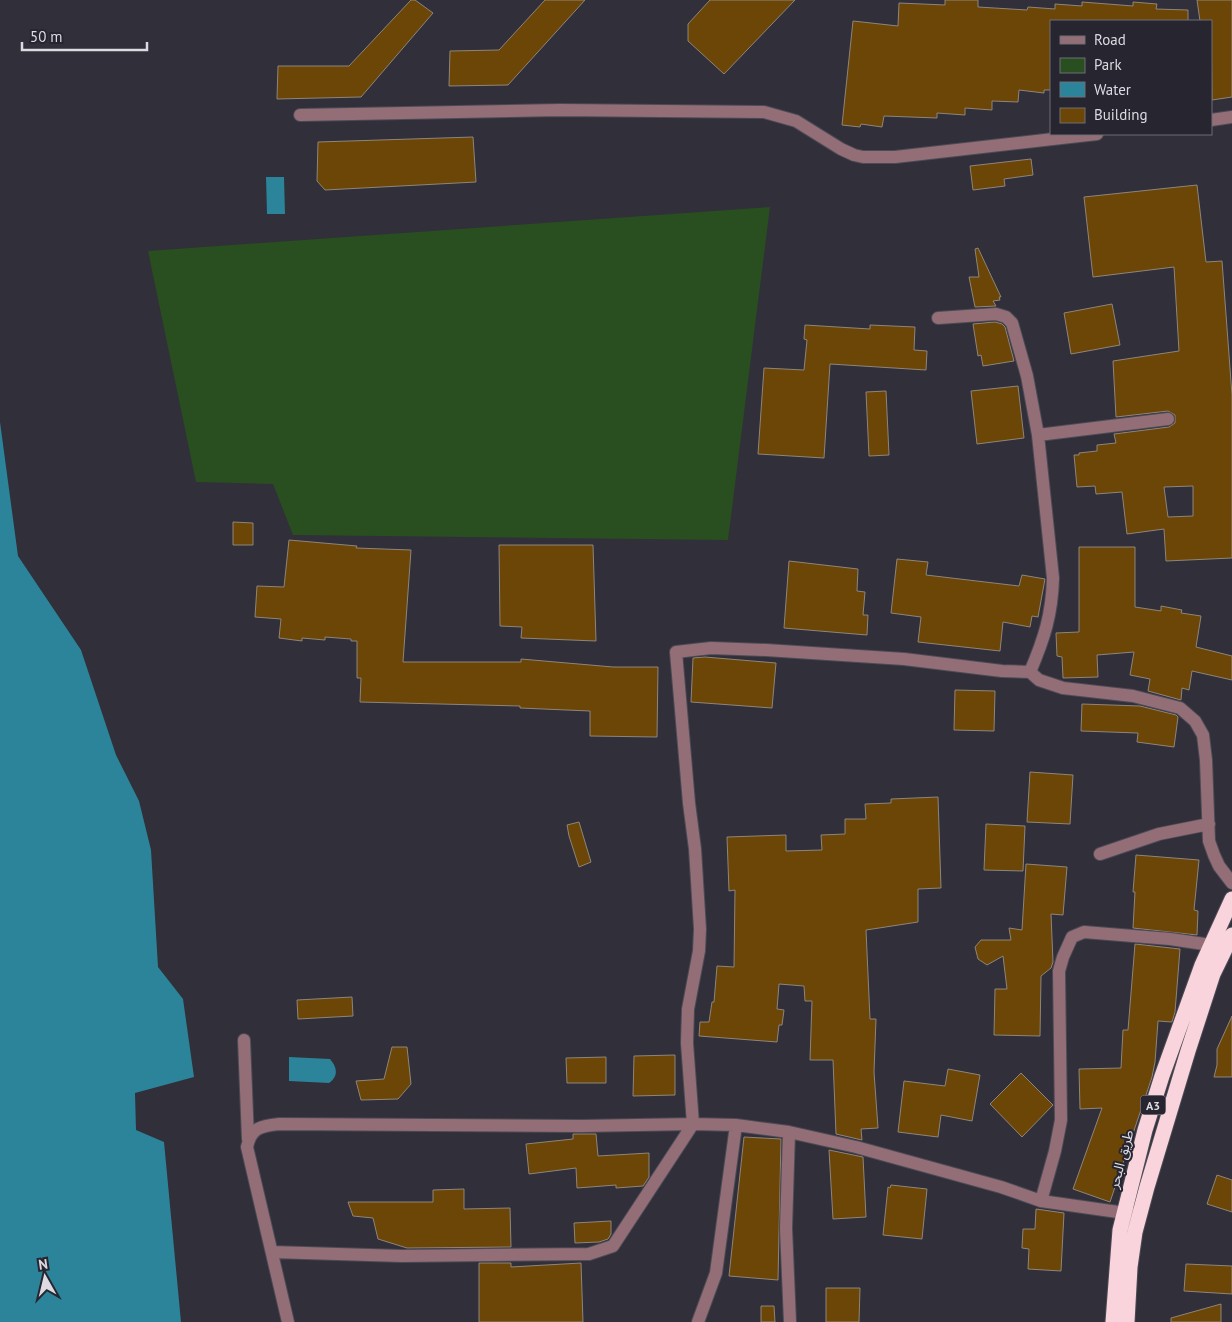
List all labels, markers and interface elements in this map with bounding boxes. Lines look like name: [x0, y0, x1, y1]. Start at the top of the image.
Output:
scale bar: [22, 20, 148, 52]
legend: [1050, 20, 1212, 135]
text: 50 m: [30, 27, 63, 46]
text: Road: [1094, 30, 1126, 49]
text: Park: [1094, 55, 1122, 74]
text: Water: [1094, 80, 1131, 99]
text: Building: [1094, 105, 1148, 124]
road number: A3: [1140, 1096, 1166, 1114]
street label: طريق البحر: [1104, 1128, 1138, 1192]
north arrow: [20, 1252, 70, 1302]
text: N: [37, 1255, 49, 1274]

